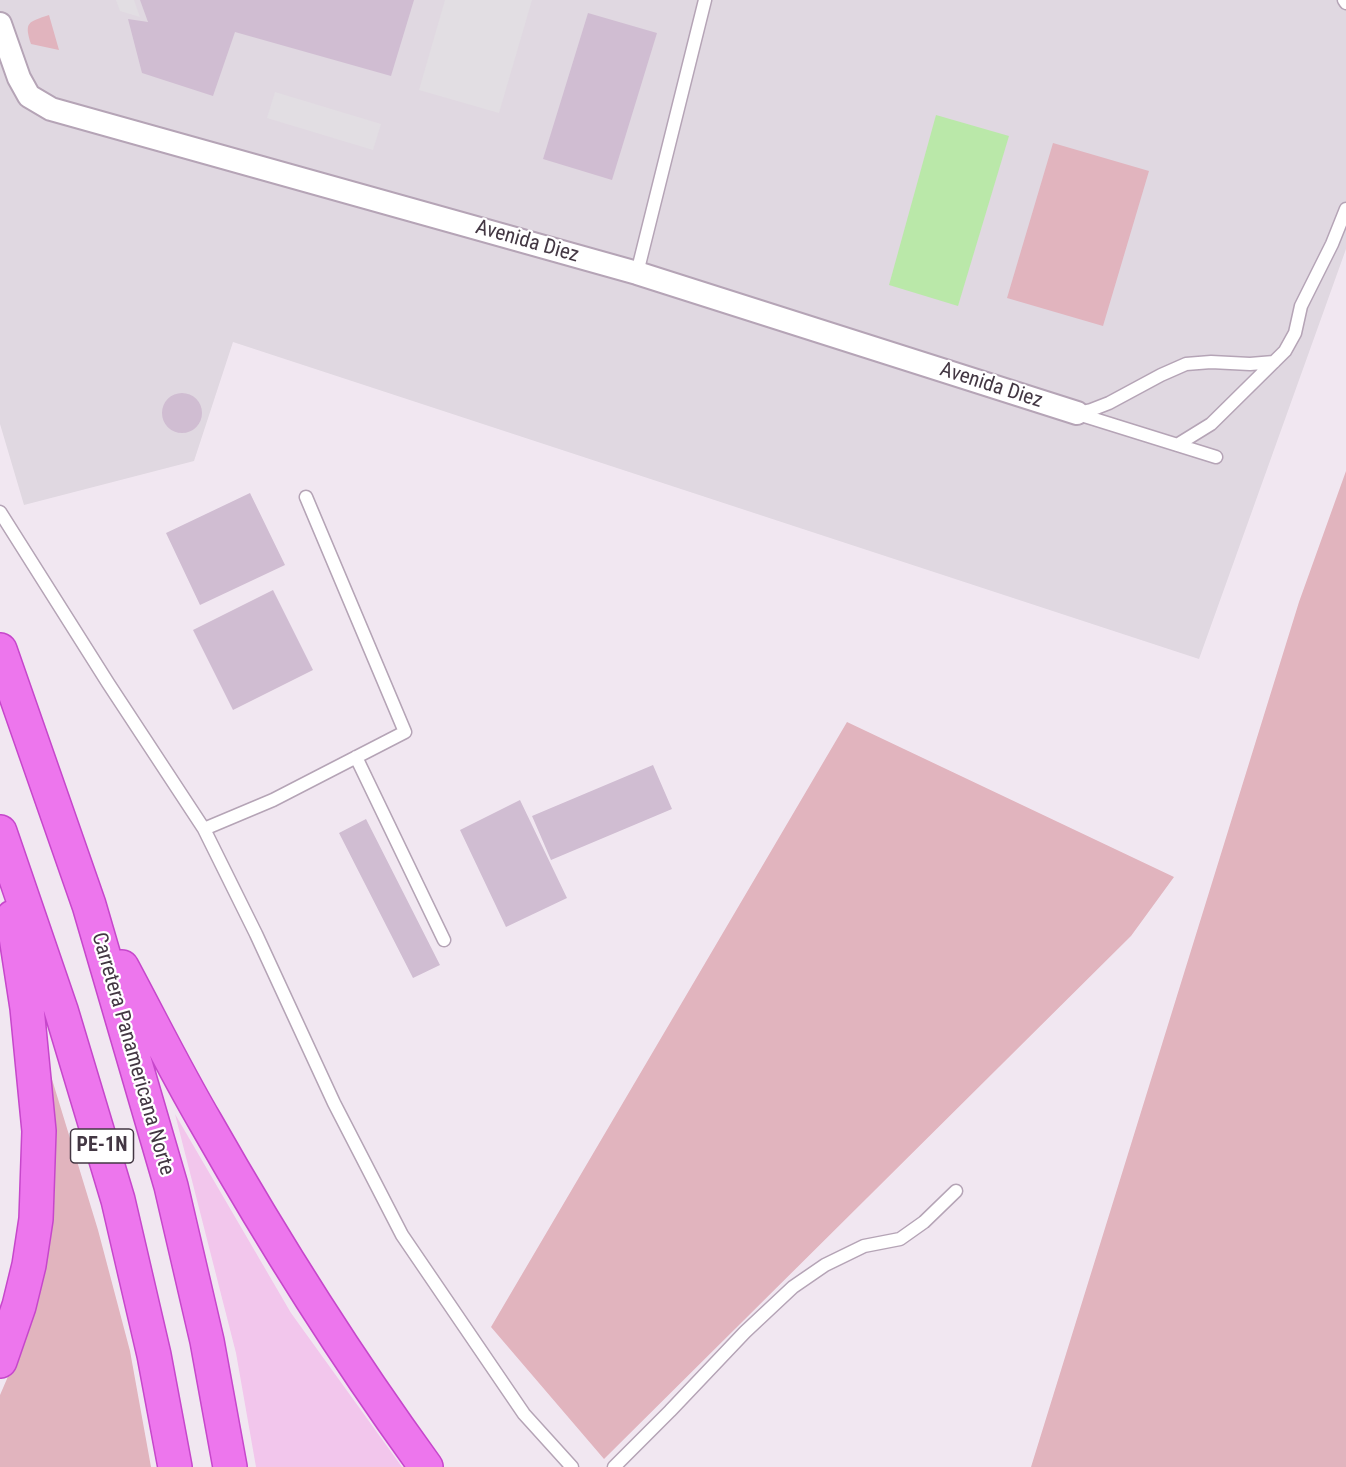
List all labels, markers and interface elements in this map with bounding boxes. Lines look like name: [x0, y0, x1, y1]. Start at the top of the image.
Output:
street label: Avenida Diez: [472, 215, 582, 269]
street label: Avenida Diez: [936, 358, 1046, 414]
street label: Carretera Panamericana Norte: [85, 930, 179, 1178]
road number: PE-1N: [70, 1129, 134, 1163]

